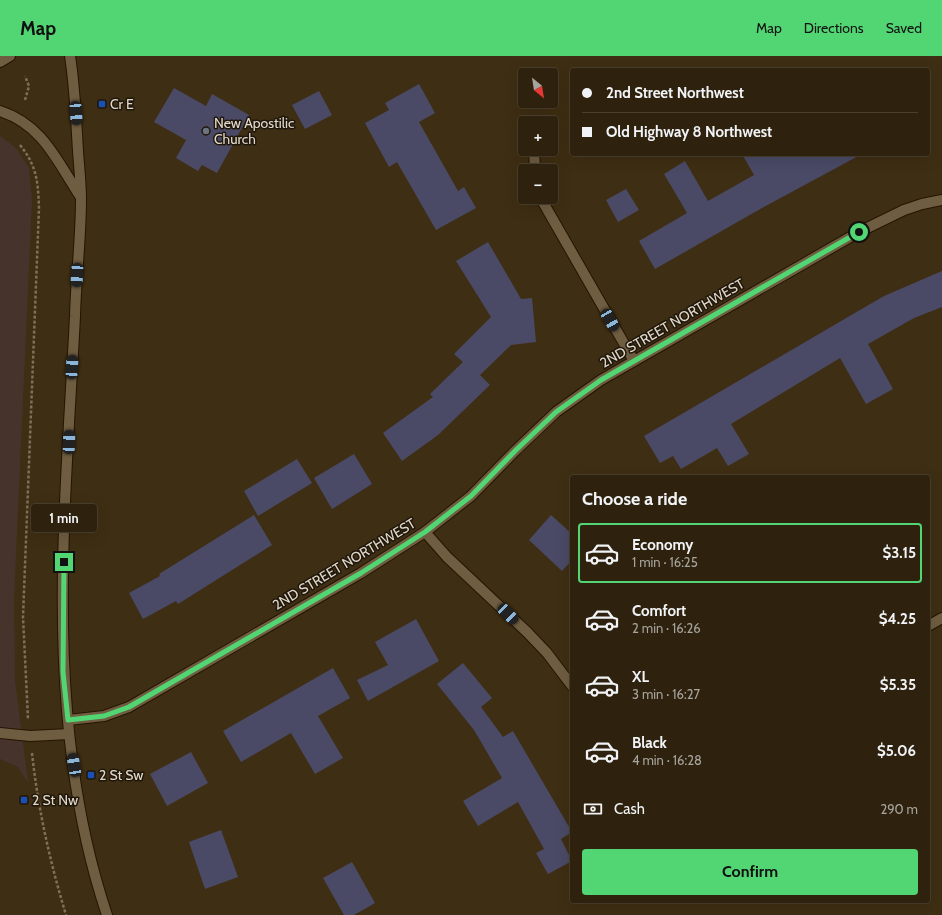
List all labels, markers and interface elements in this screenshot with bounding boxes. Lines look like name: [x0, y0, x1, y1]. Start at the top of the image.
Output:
text: Map: [20, 17, 56, 40]
text: Map: [756, 19, 782, 37]
text: Directions: [804, 19, 864, 37]
text: Saved: [886, 19, 922, 37]
north arrow: [518, 68, 558, 108]
map controls: [518, 68, 558, 204]
text: 2nd Street Northwest: [606, 84, 744, 102]
place label: Cr E: [110, 95, 134, 113]
marker: Cr E: [97, 99, 107, 109]
car: [69, 101, 83, 125]
place label: New Apostilic Church: [214, 114, 294, 148]
button: +: [518, 116, 558, 156]
text: Old Highway 8 Northwest: [606, 123, 772, 141]
marker: New Apostilic Church: [201, 126, 211, 136]
button: −: [518, 164, 558, 204]
route start: [850, 223, 868, 241]
car: [70, 263, 84, 287]
street label: 2ND STREET NORTHWEST: [597, 274, 748, 372]
car: [599, 307, 621, 333]
car: [65, 355, 79, 379]
car: [63, 430, 75, 454]
text: Choose a ride: [582, 488, 687, 510]
callout: 1 min: [31, 504, 97, 532]
text: 1 min: [49, 510, 79, 526]
street label: 2ND STREET NORTHWEST: [269, 514, 419, 614]
icon: car: [584, 535, 620, 571]
text: Economy: [632, 536, 693, 554]
text: $3.15: [883, 544, 916, 562]
route end: [55, 553, 73, 571]
text: 1 min · 16:25: [632, 554, 698, 570]
car: [495, 601, 521, 627]
icon: car: [584, 601, 620, 637]
text: Comfort: [632, 602, 686, 620]
text: $4.25: [879, 610, 916, 628]
text: 2 min · 16:26: [632, 620, 701, 636]
icon: car: [584, 667, 620, 703]
text: XL: [632, 668, 649, 686]
text: $5.35: [880, 676, 916, 694]
text: 3 min · 16:27: [632, 686, 700, 702]
icon: car: [584, 733, 620, 769]
text: Black: [632, 734, 667, 752]
text: $5.06: [877, 742, 916, 760]
car: [66, 752, 82, 778]
text: 4 min · 16:28: [632, 752, 702, 768]
place label: 2 St Sw: [99, 766, 143, 784]
marker: 2 St Sw: [86, 770, 96, 780]
place label: 2 St Nw: [32, 791, 78, 809]
marker: 2 St Nw: [19, 795, 29, 805]
icon: cash: [582, 798, 604, 820]
text: Cash: [614, 800, 645, 818]
text: 290 m: [880, 801, 918, 817]
button: Confirm: [582, 849, 918, 895]

